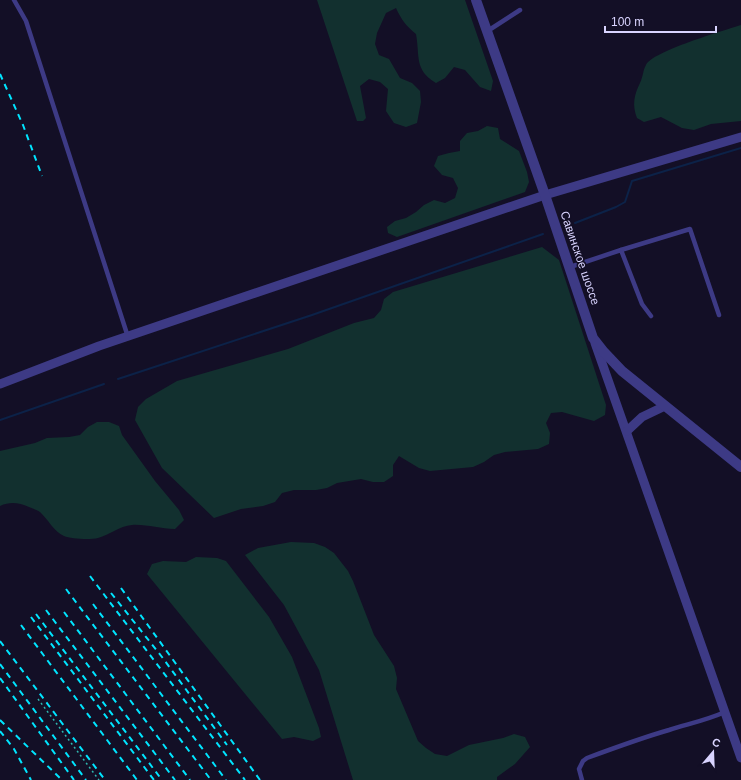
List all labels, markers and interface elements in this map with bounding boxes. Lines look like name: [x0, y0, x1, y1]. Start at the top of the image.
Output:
scale bar: [605, 8, 716, 34]
text: 100 m: [611, 15, 644, 29]
street label: Савинское шоссе: [557, 209, 603, 307]
north arrow: [693, 732, 733, 772]
text: С: [711, 736, 722, 750]

